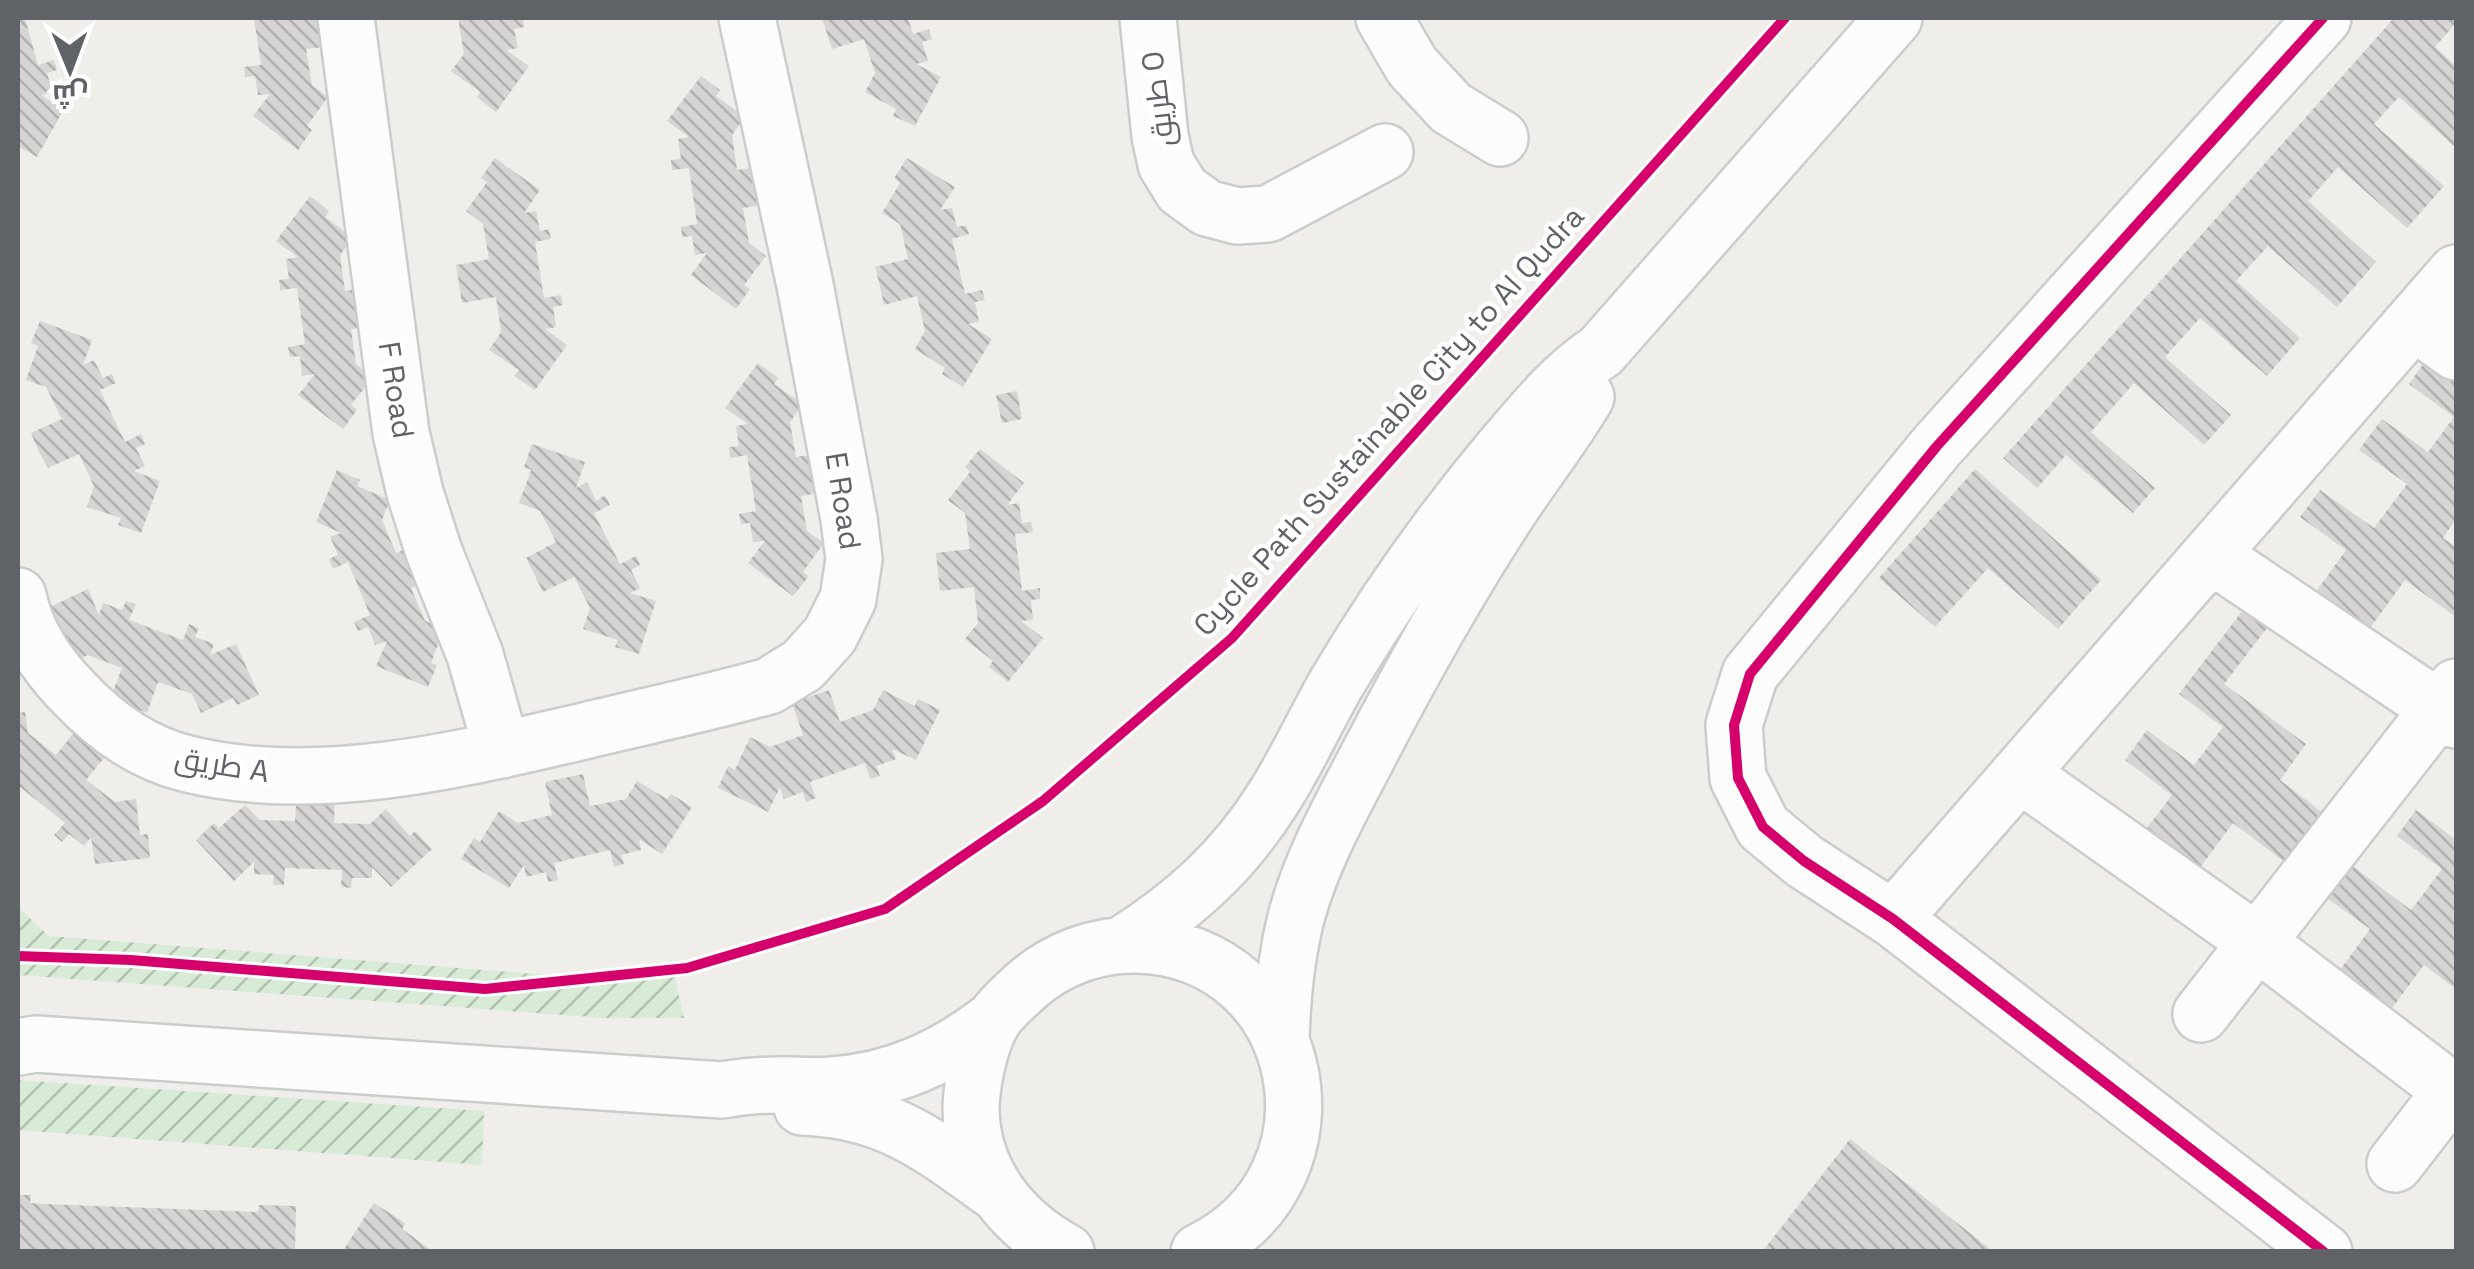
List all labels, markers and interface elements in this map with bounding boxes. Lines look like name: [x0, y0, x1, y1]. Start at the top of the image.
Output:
north arrow: [20, 20, 120, 120]
street label: طريق O: [1132, 49, 1183, 149]
text: ش: [52, 77, 89, 113]
street label: Cycle Path Sustainable City to Al Qudra: [1185, 197, 1592, 644]
street label: F Road: [370, 339, 423, 441]
street label: E Road: [817, 449, 870, 552]
street label: طريق A: [172, 738, 272, 791]

